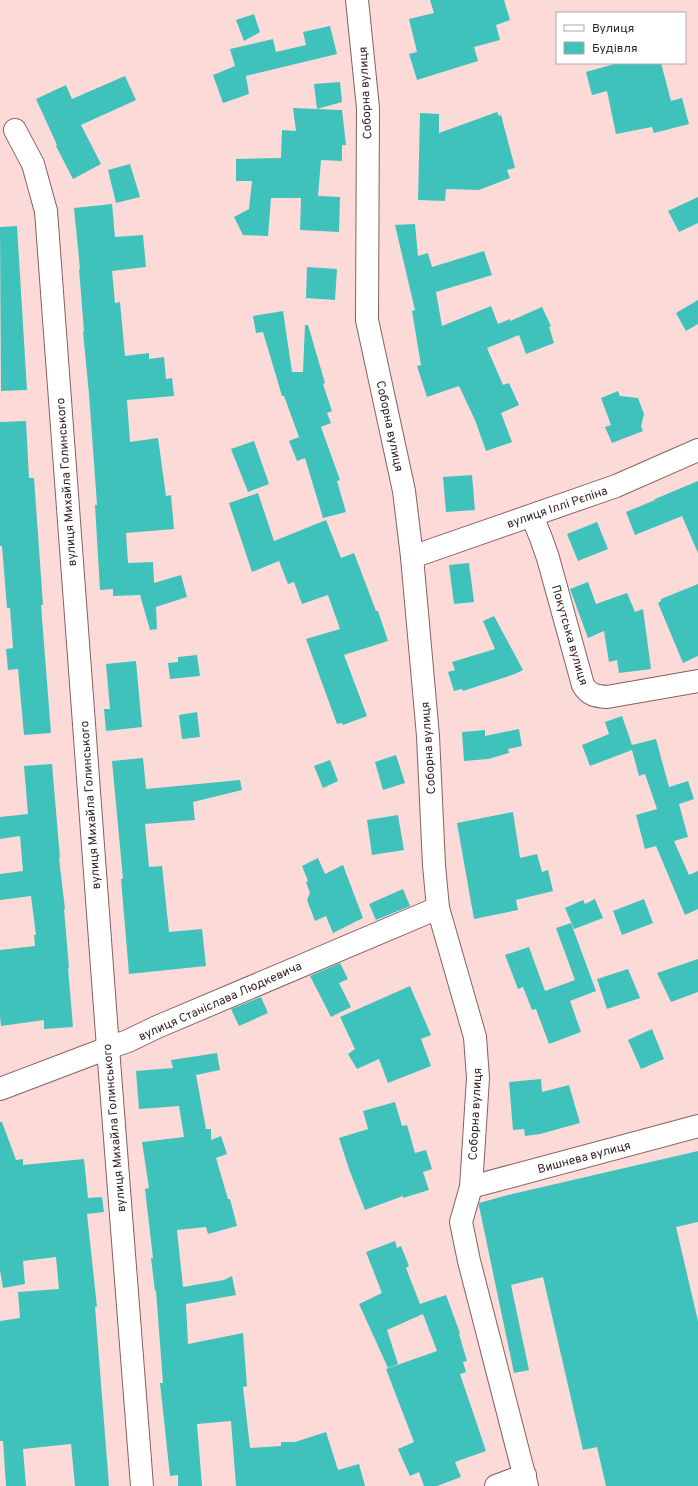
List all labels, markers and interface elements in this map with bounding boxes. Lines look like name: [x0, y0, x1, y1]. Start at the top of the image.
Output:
legend: [556, 12, 686, 64]
text: Вулиця: [592, 21, 634, 37]
text: Будівля: [592, 41, 638, 57]
street label: Соборна вулиця: [356, 46, 376, 140]
street label: Соборна вулиця: [372, 379, 406, 473]
street label: вулиця Михайла Голинського: [53, 397, 81, 567]
street label: вулиця Іллі Рєпіна: [505, 483, 610, 533]
street label: Покутська вулиця: [547, 583, 591, 687]
street label: Соборна вулиця: [418, 701, 440, 795]
street label: вулиця Михайла Голинського: [77, 720, 105, 890]
street label: вулиця Станіслава Людкевича: [136, 959, 305, 1045]
street label: вулиця Михайла Голинського: [100, 1043, 130, 1213]
street label: Соборна вулиця: [466, 1067, 486, 1161]
street label: Вишнева вулиця: [536, 1138, 633, 1178]

